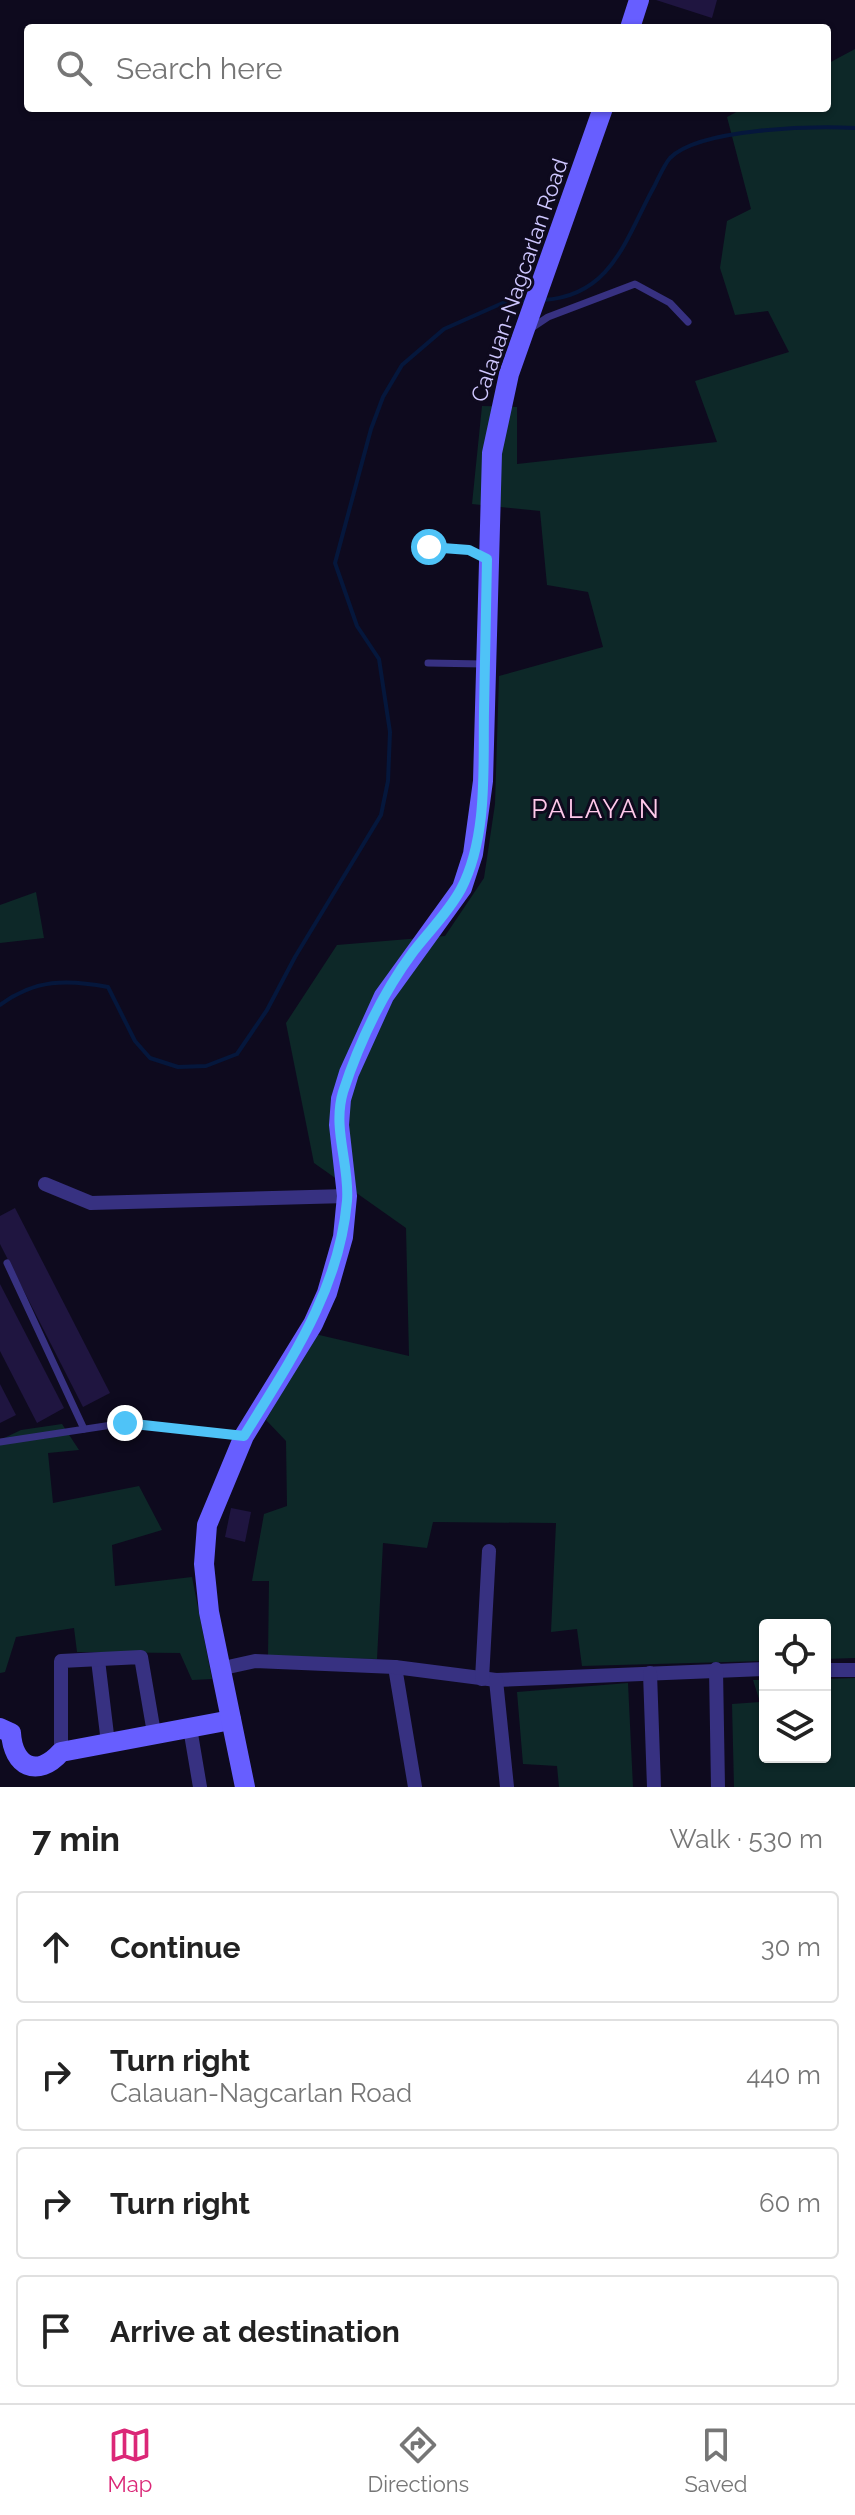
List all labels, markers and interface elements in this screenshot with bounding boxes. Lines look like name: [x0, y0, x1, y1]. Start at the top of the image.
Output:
search box: [24, 24, 831, 112]
icon: search: [52, 46, 96, 90]
text: Search here: [116, 51, 283, 86]
street label: Calauan-Nagcarlan Road: [465, 155, 573, 405]
route start: [411, 529, 447, 565]
district label: PALAYAN: [531, 794, 661, 824]
route end: [107, 1405, 143, 1441]
map controls: [759, 1619, 831, 1763]
button: locate: [759, 1619, 831, 1691]
button: layers: [759, 1691, 831, 1763]
text: 7 min: [32, 1819, 120, 1859]
text: Walk · 530 m: [669, 1824, 823, 1854]
icon: ahead: [34, 1925, 78, 1969]
text: Continue: [110, 1930, 241, 1965]
text: 30 m: [761, 1932, 821, 1962]
text: Turn right: [110, 2043, 250, 2078]
icon: right: [34, 2053, 78, 2097]
text: 440 m: [746, 2060, 821, 2090]
text: Calauan-Nagcarlan Road: [110, 2078, 412, 2108]
icon: right: [34, 2181, 78, 2225]
text: Turn right: [110, 2186, 250, 2221]
text: 60 m: [759, 2188, 821, 2218]
icon: arrive: [34, 2309, 78, 2353]
text: Arrive at destination: [110, 2314, 400, 2349]
tab: Map: [108, 2423, 152, 2497]
tab: Directions: [368, 2423, 469, 2497]
tab: Saved: [684, 2423, 747, 2497]

